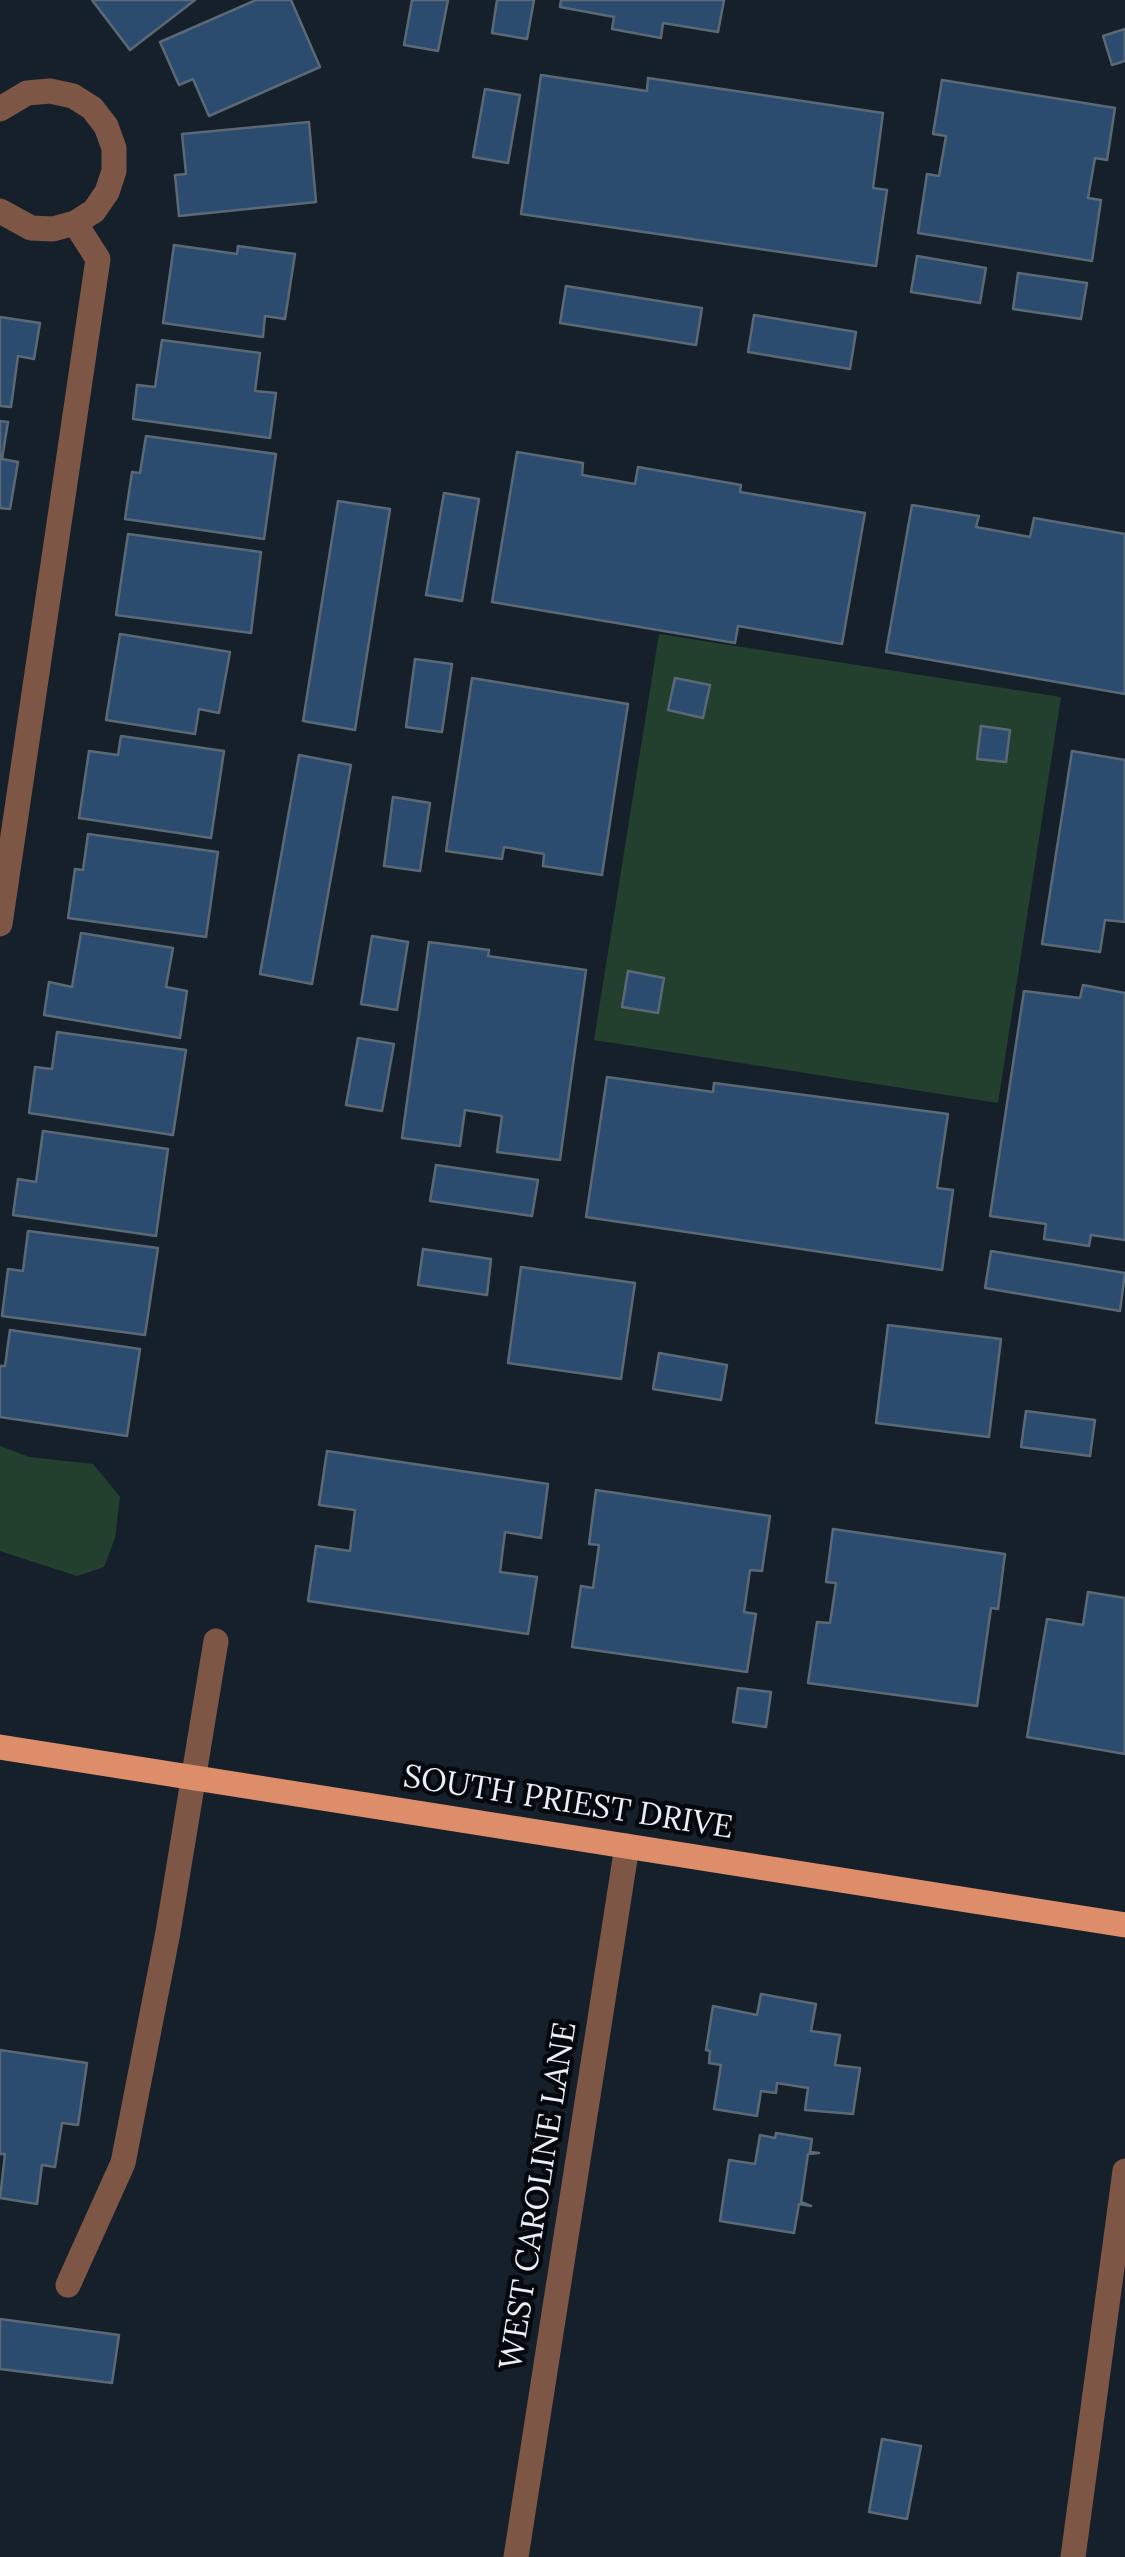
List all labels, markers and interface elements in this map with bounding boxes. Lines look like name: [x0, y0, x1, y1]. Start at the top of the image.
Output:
street label: SOUTH PRIEST DRIVE: [400, 1758, 736, 1848]
street label: WEST CAROLINE LANE: [493, 2019, 585, 2373]

